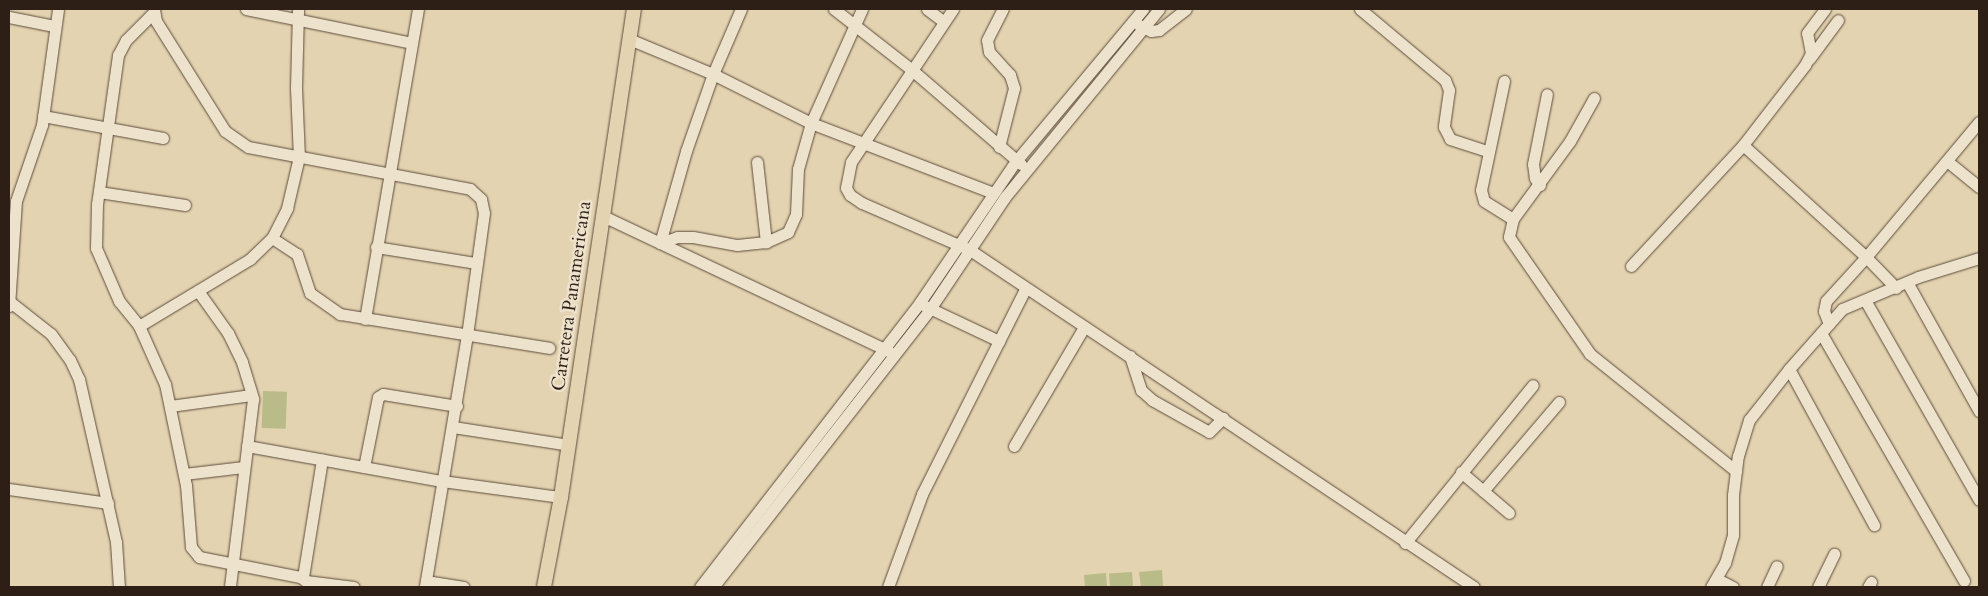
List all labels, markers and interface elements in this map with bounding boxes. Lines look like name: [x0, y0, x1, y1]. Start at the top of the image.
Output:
street label: Carretera Panamericana: [547, 200, 597, 392]

